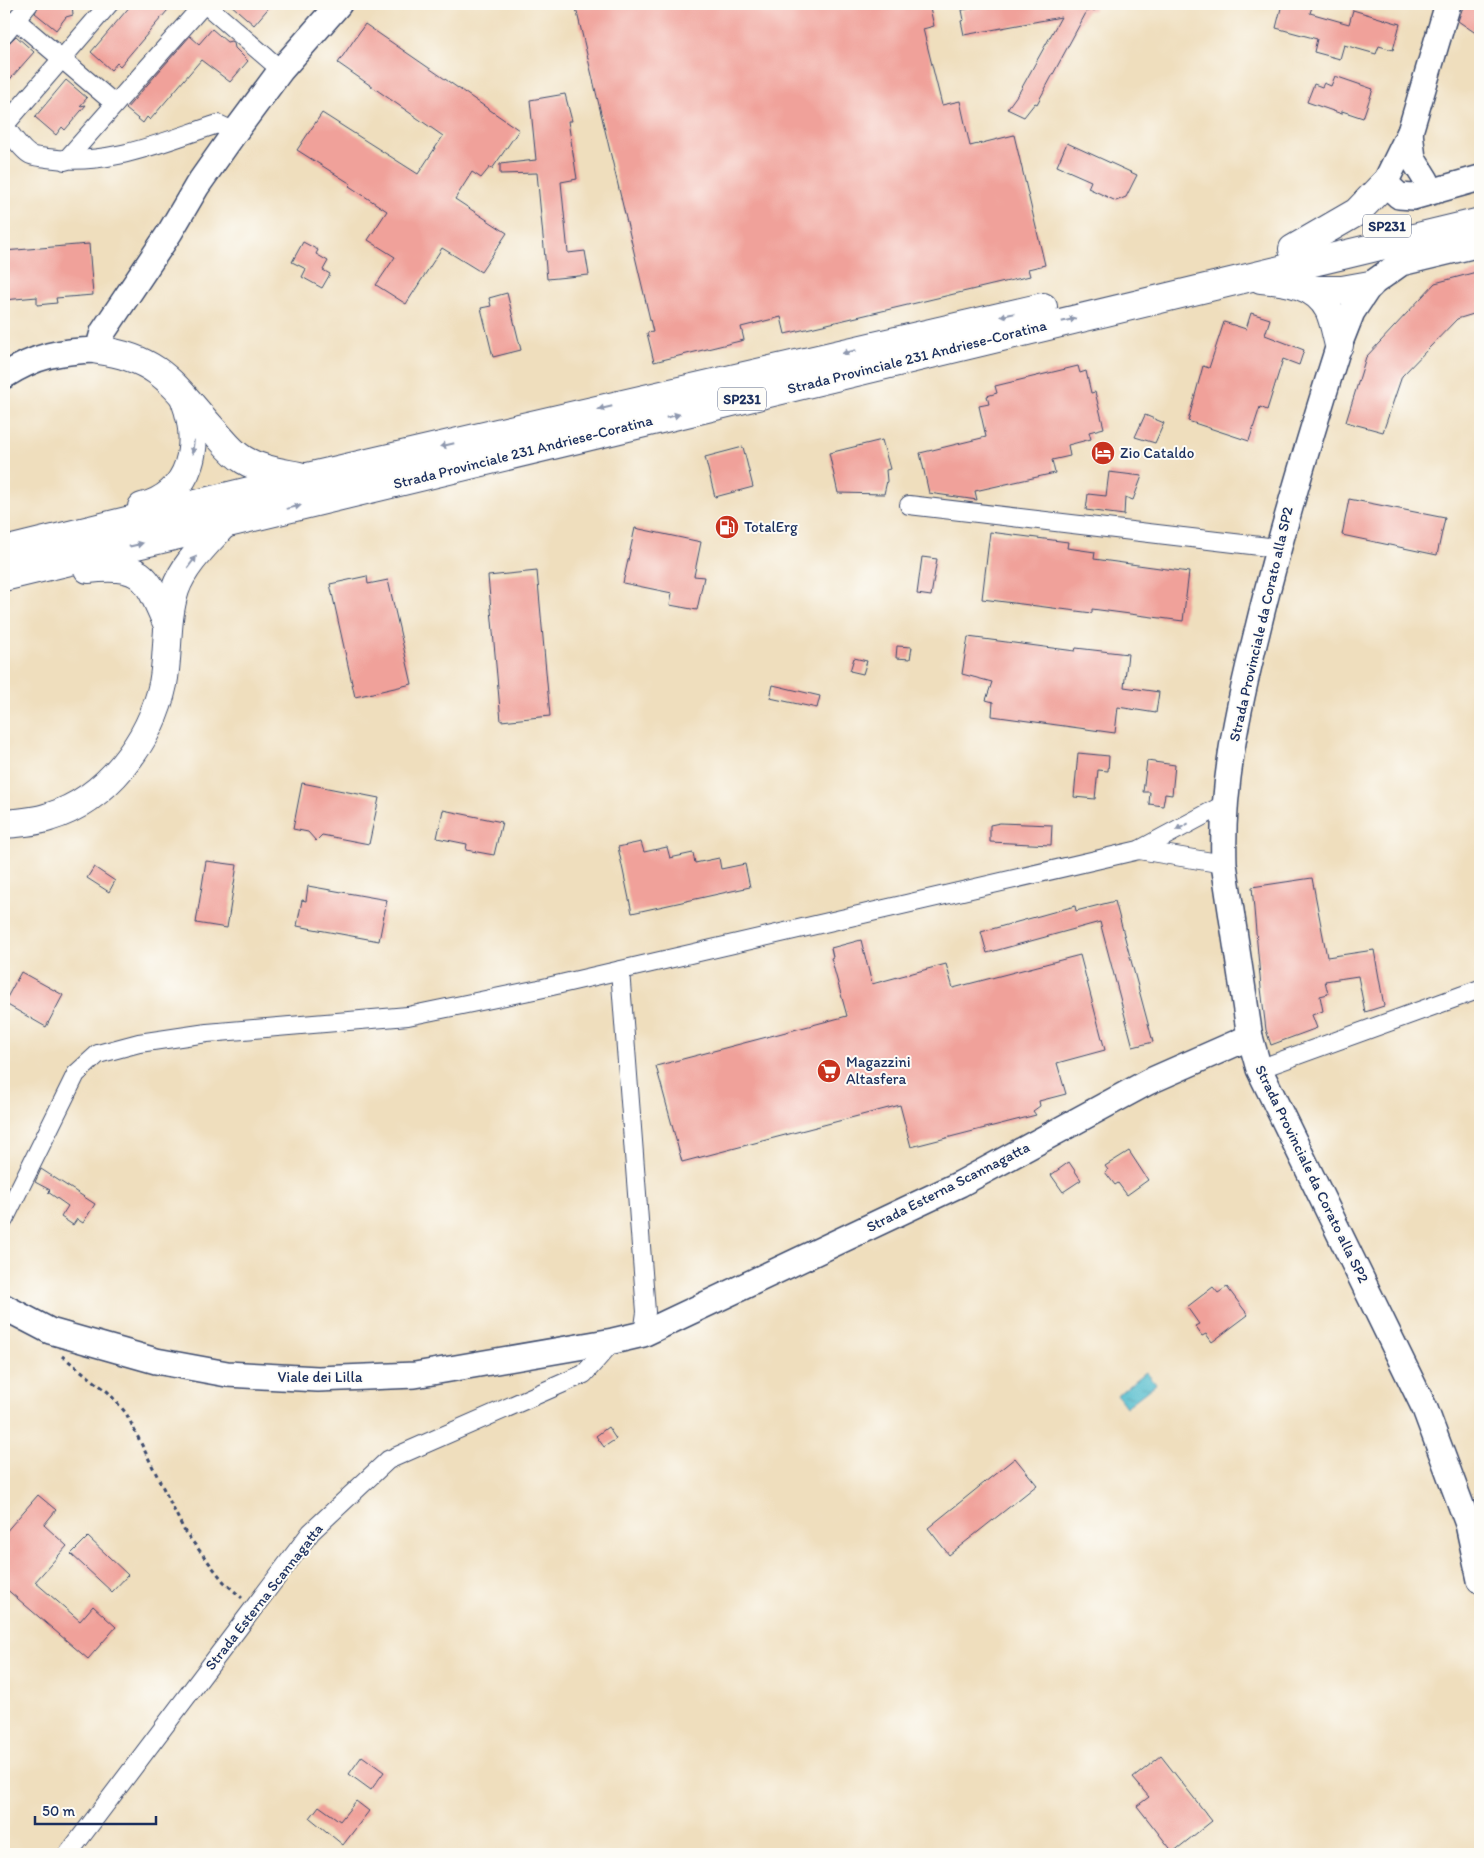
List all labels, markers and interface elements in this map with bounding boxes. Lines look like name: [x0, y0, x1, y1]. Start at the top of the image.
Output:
road number: SP231: [1363, 215, 1411, 238]
one-way arrow: [999, 311, 1015, 319]
street label: Strada Provinciale 231 Andriese-Coratina: [785, 316, 1049, 398]
one-way arrow: [1062, 316, 1077, 324]
one-way arrow: [841, 348, 856, 356]
road number: SP231: [718, 388, 766, 410]
one-way arrow: [598, 404, 613, 412]
street label: Strada Provinciale 231 Andriese-Coratina: [391, 411, 655, 493]
one-way arrow: [666, 412, 681, 420]
one-way arrow: [188, 439, 196, 455]
hotel icon: Zio Cataldo: [1090, 440, 1116, 466]
one-way arrow: [439, 441, 454, 449]
place label: Zio Cataldo: [1120, 444, 1194, 462]
one-way arrow: [287, 503, 302, 511]
street label: Strada Provinciale da Corato alla SP2: [1225, 505, 1297, 743]
fuel station icon: TotalErg: [714, 514, 740, 540]
place label: TotalErg: [744, 518, 798, 536]
one-way arrow: [129, 541, 144, 549]
one-way arrow: [186, 556, 197, 569]
one-way arrow: [1175, 823, 1190, 831]
place label: Magazzini Altasfera: [846, 1053, 911, 1088]
supermarket icon: Magazzini Altasfera: [816, 1058, 842, 1084]
street label: Strada Provinciale da Corato alla SP2: [1251, 1062, 1373, 1286]
street label: Strada Esterna Scannagatta: [863, 1138, 1033, 1236]
street label: Viale dei Lilla: [278, 1368, 363, 1386]
street label: Strada Esterna Scannagatta: [201, 1520, 327, 1674]
scale bar: [35, 1793, 156, 1825]
text: 50 m: [42, 1802, 75, 1820]

